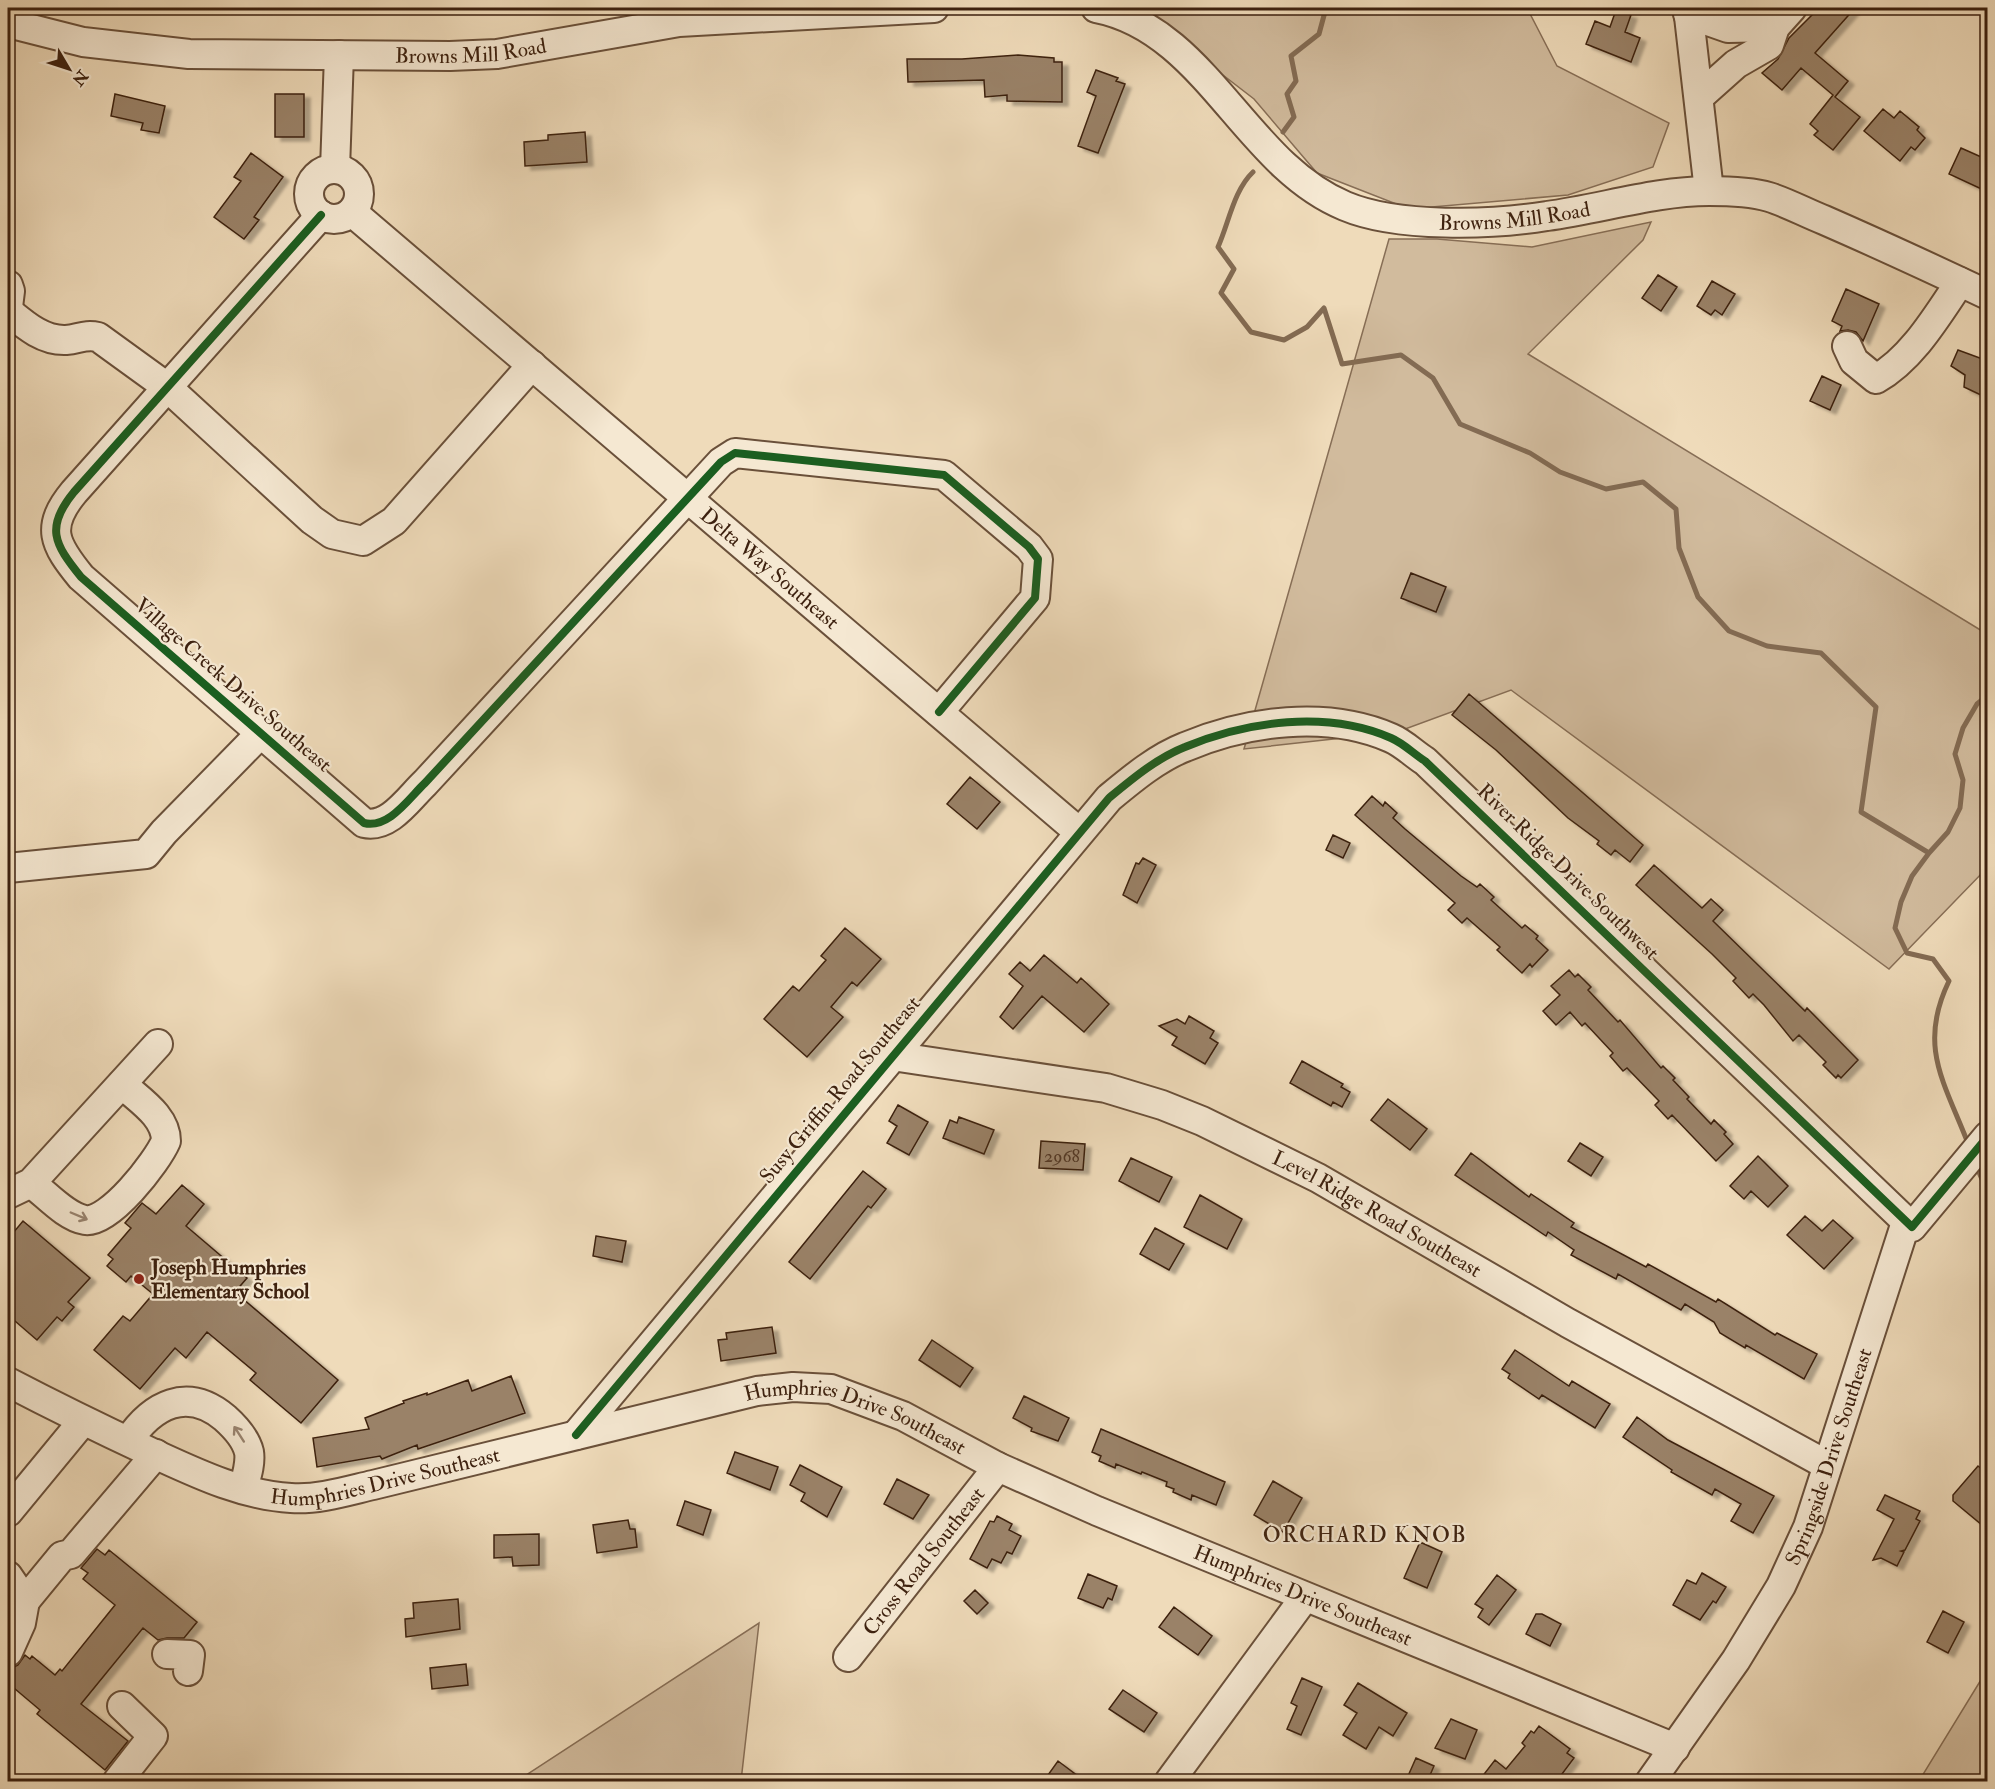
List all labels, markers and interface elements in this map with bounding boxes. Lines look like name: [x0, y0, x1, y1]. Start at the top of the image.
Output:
street label: Browns Mill Road: [395, 32, 549, 70]
north arrow: [39, 39, 99, 99]
text: N: [67, 65, 93, 90]
street label: Browns Mill Road: [1439, 195, 1593, 236]
street label: Delta Way Southeast: [695, 501, 845, 635]
street label: Village Creek Drive Southeast: [129, 592, 337, 778]
street label: River Ridge Drive Southwest: [1471, 778, 1665, 966]
street label: Susy Griffin Road Southeast: [754, 991, 927, 1189]
street label: Level Ridge Road Southeast: [1268, 1144, 1487, 1284]
house number: 2968: [1044, 1145, 1080, 1168]
one-way arrow: [69, 1211, 87, 1222]
place label: Joseph Humphries Elementary School: [150, 1254, 310, 1305]
marker: Joseph Humphries Elementary School: [132, 1272, 146, 1286]
street label: Springside Drive Southeast: [1779, 1345, 1878, 1569]
street label: Humphries Drive Southeast: [741, 1373, 971, 1461]
one-way arrow: [233, 1426, 245, 1443]
street label: Humphries Drive Southeast: [269, 1441, 503, 1512]
street label: Cross Road Southeast: [857, 1481, 991, 1641]
district label: ORCHARD KNOB: [1263, 1521, 1467, 1549]
street label: Humphries Drive Southeast: [1190, 1539, 1416, 1652]

